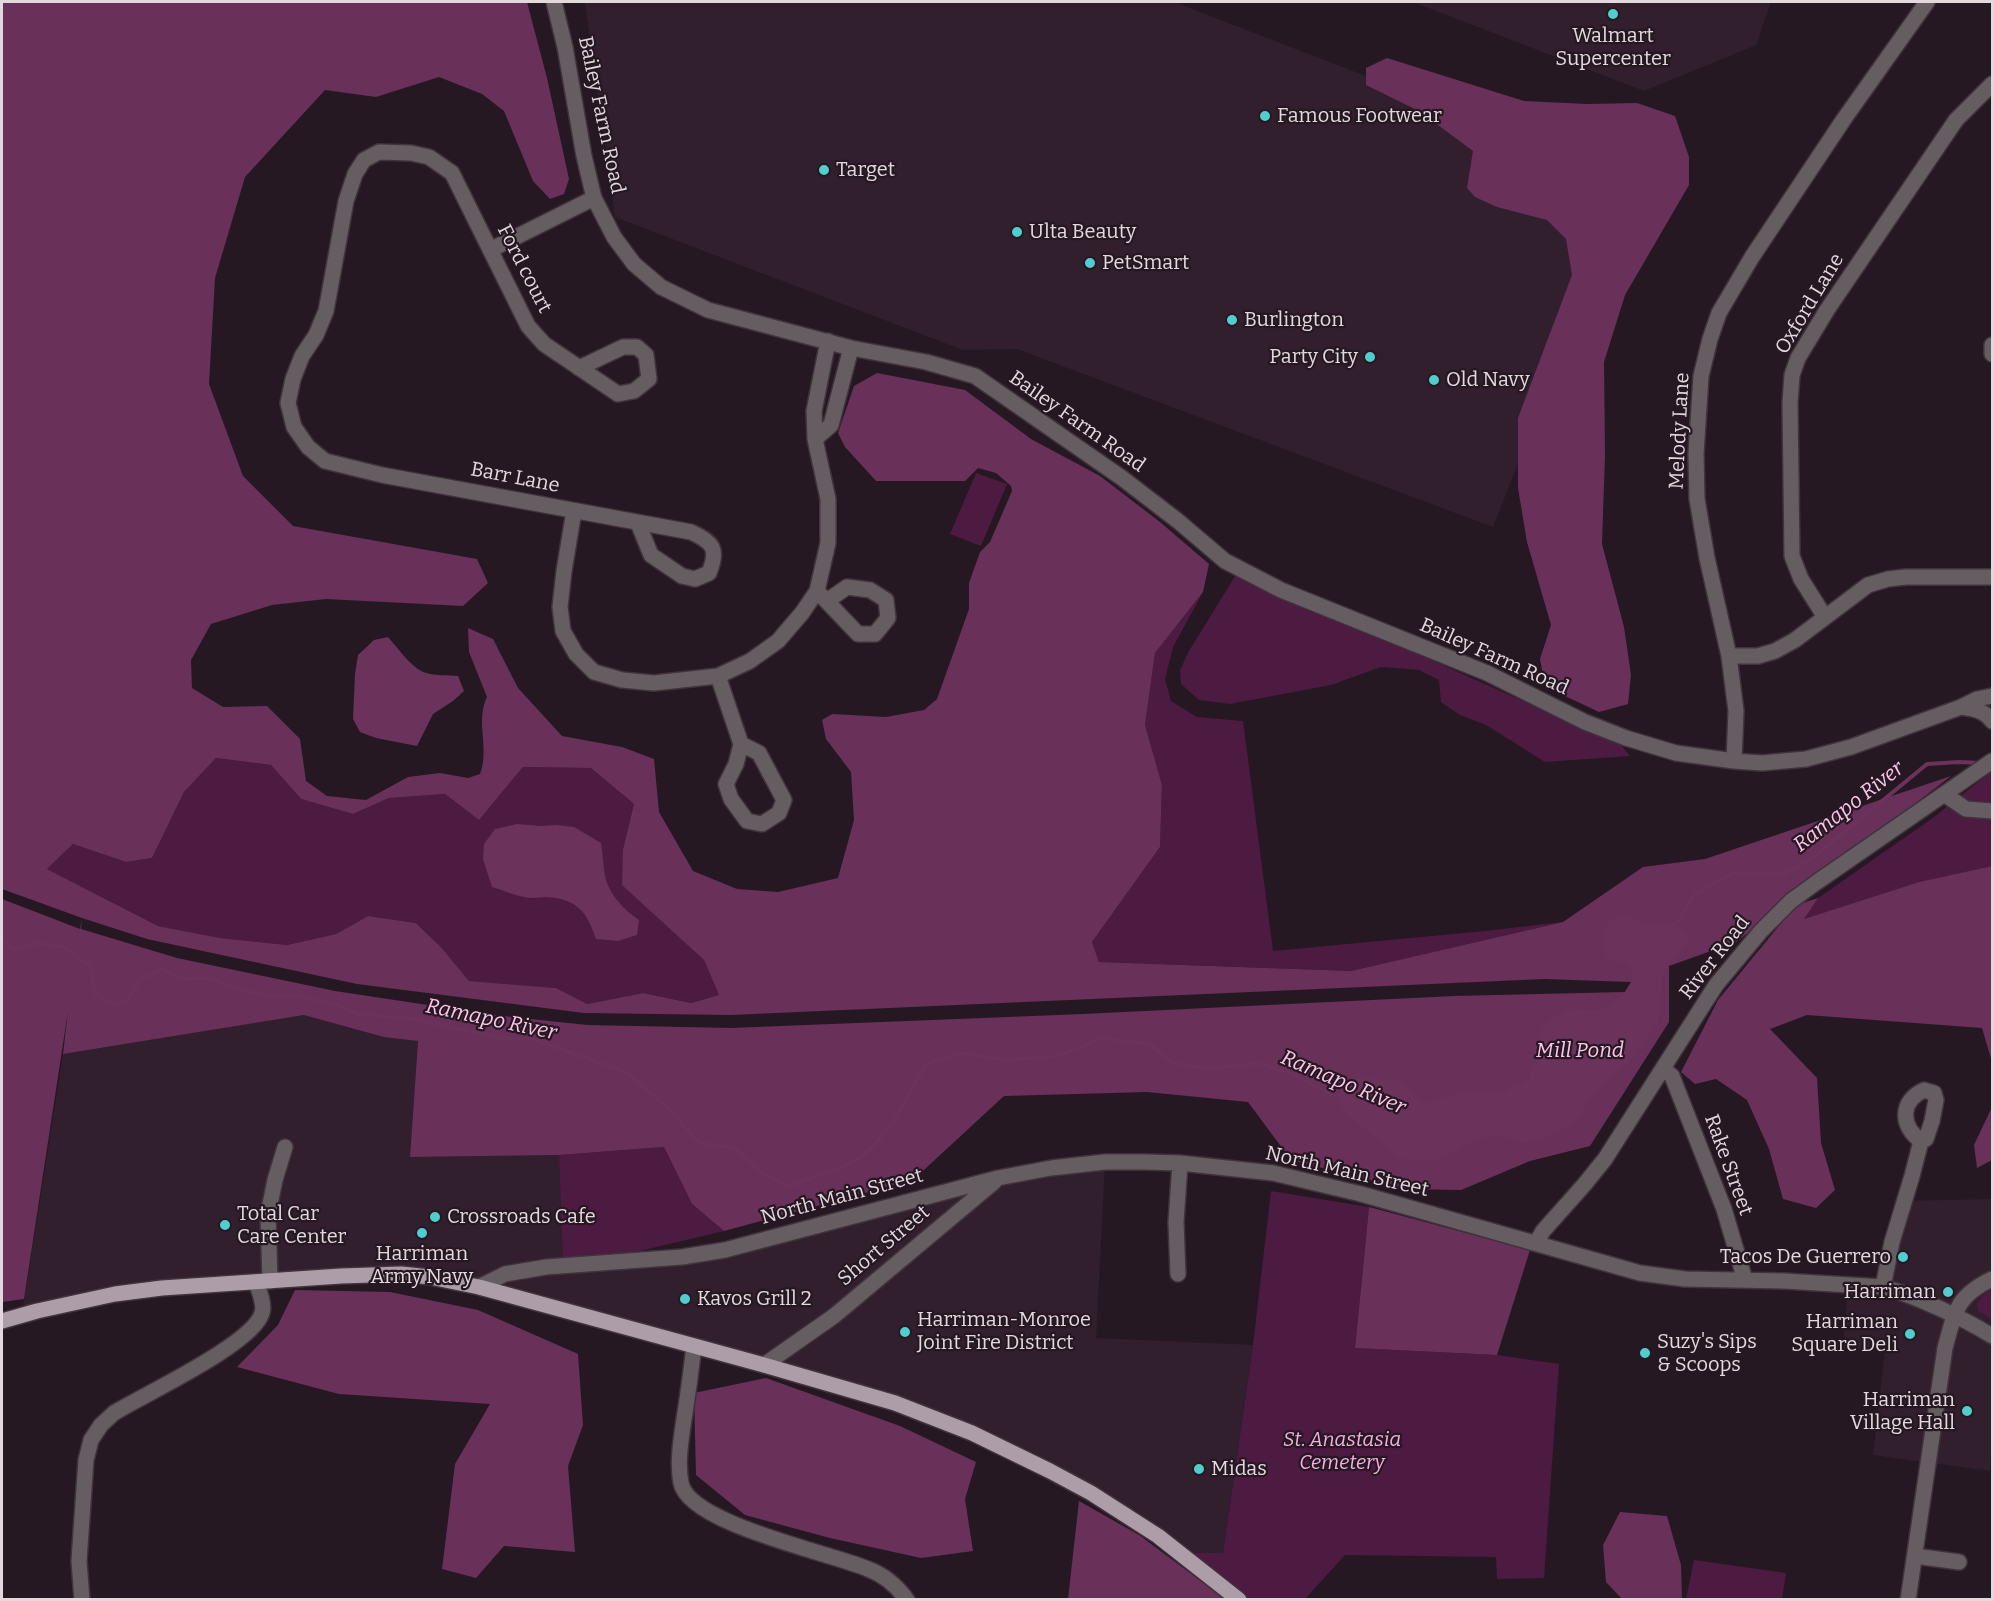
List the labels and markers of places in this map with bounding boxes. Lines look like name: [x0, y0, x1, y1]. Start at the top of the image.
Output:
marker: Walmart Supercenter: [1606, 7, 1620, 21]
place label: Walmart Supercenter: [1555, 24, 1671, 71]
place label: Famous Footwear: [1277, 104, 1442, 128]
marker: Famous Footwear: [1258, 109, 1272, 123]
place label: Target: [836, 158, 895, 182]
marker: Target: [817, 163, 831, 177]
place label: Ulta Beauty: [1029, 220, 1136, 244]
marker: Ulta Beauty: [1010, 225, 1024, 239]
place label: PetSmart: [1102, 251, 1189, 275]
marker: PetSmart: [1083, 256, 1097, 270]
place label: Burlington: [1244, 308, 1344, 332]
marker: Burlington: [1225, 313, 1239, 327]
place label: Party City: [1269, 345, 1358, 369]
marker: Party City: [1363, 350, 1377, 364]
place label: Old Navy: [1446, 368, 1530, 392]
marker: Old Navy: [1427, 373, 1441, 387]
place label: Total Car Care Center: [237, 1202, 346, 1249]
place label: Crossroads Cafe: [447, 1205, 596, 1229]
marker: Crossroads Cafe: [428, 1210, 442, 1224]
marker: Total Car Care Center: [218, 1218, 232, 1232]
marker: Harriman Army Navy: [415, 1226, 429, 1240]
place label: Harriman Army Navy: [371, 1242, 473, 1289]
place label: Tacos De Guerrero: [1720, 1245, 1891, 1269]
marker: Tacos De Guerrero: [1896, 1250, 1910, 1264]
place label: Harriman: [1844, 1280, 1936, 1304]
marker: Harriman: [1941, 1285, 1955, 1299]
place label: Kavos Grill 2: [697, 1287, 812, 1311]
marker: Kavos Grill 2: [678, 1292, 692, 1306]
place label: Harriman-Monroe Joint Fire District: [917, 1308, 1091, 1355]
place label: Harriman Square Deli: [1791, 1310, 1898, 1357]
marker: Harriman-Monroe Joint Fire District: [898, 1325, 912, 1339]
marker: Harriman Square Deli: [1903, 1327, 1917, 1341]
place label: Suzy's Sips & Scoops: [1657, 1330, 1757, 1377]
marker: Suzy's Sips & Scoops: [1638, 1346, 1652, 1360]
place label: Harriman Village Hall: [1850, 1388, 1955, 1435]
marker: Harriman Village Hall: [1960, 1404, 1974, 1418]
place label: Midas: [1211, 1457, 1267, 1481]
marker: Midas: [1192, 1462, 1206, 1476]

